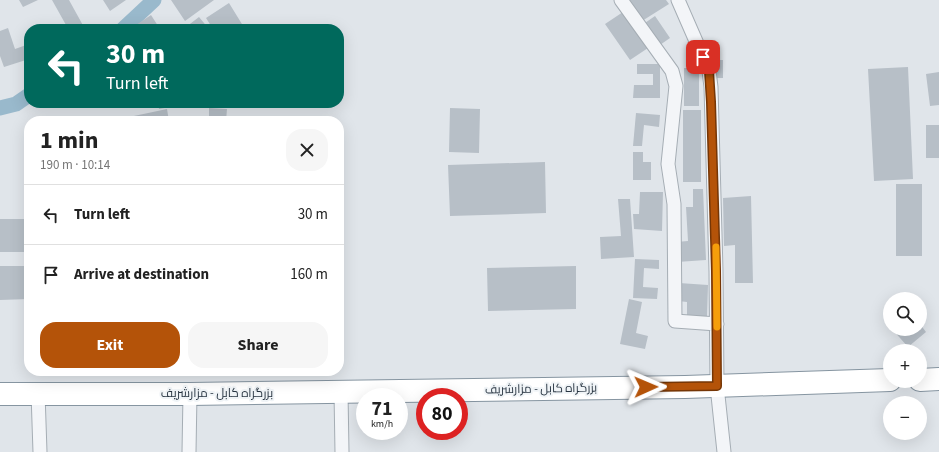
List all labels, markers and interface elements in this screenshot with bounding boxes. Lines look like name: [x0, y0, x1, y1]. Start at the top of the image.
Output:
text: 30 m: [106, 34, 165, 74]
icon: left: [40, 40, 92, 92]
pin: [686, 40, 720, 74]
icon: arrive: [692, 46, 714, 68]
text: Turn left: [106, 71, 168, 96]
text: 1 min: [40, 123, 98, 158]
button: close: [286, 129, 328, 171]
text: 190 m · 10:14: [40, 156, 110, 174]
icon: left: [40, 204, 62, 226]
text: Turn left: [74, 204, 130, 225]
text: 30 m: [298, 204, 328, 225]
icon: arrive: [40, 264, 62, 286]
text: Arrive at destination: [74, 264, 209, 285]
text: 160 m: [290, 264, 328, 285]
map controls: [883, 292, 927, 440]
button: search: [883, 292, 927, 336]
button: Exit: [40, 322, 180, 368]
button: Share: [188, 322, 328, 368]
button: +: [883, 344, 927, 388]
position arrow: [625, 366, 667, 408]
street label: بزرگراه کابل - مزارشریف: [485, 380, 597, 398]
street label: بزرگراه کابل - مزارشریف: [161, 385, 273, 402]
speed limit sign: 80: [416, 388, 468, 440]
text: 71: [371, 395, 393, 423]
button: −: [883, 396, 927, 440]
text: km/h: [371, 417, 393, 431]

